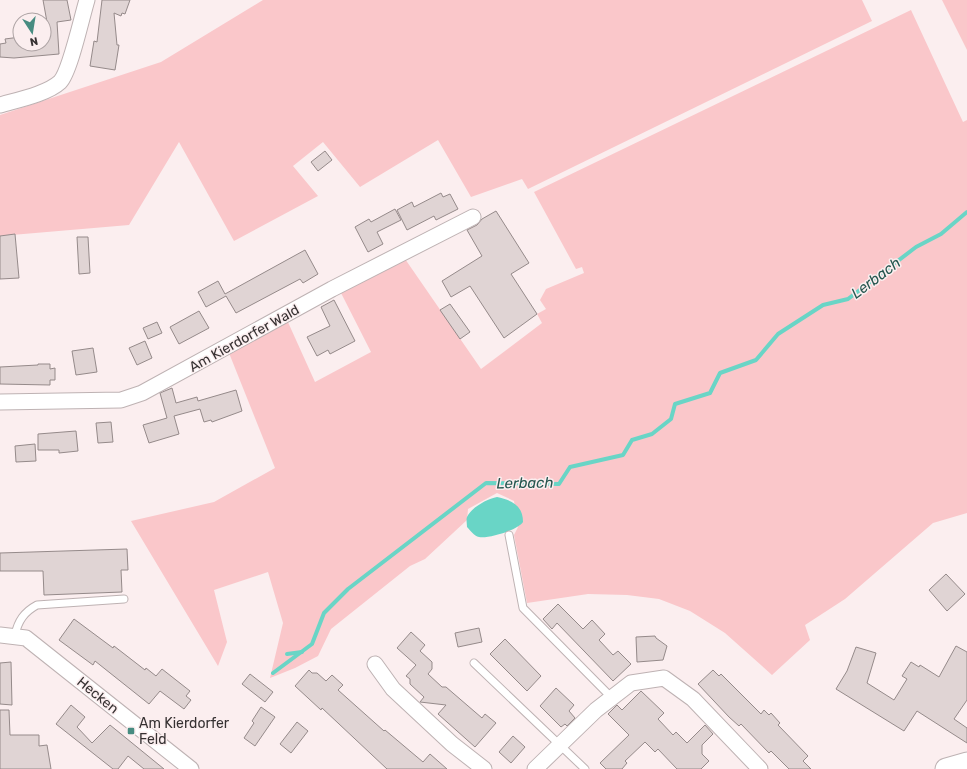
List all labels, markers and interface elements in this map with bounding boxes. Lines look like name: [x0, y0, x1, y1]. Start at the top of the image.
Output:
north arrow: [12, 12, 52, 52]
text: N: [29, 34, 39, 48]
water label: Lerbach: [848, 254, 904, 302]
street label: Am Kierdorfer Wald: [186, 301, 302, 376]
water label: Lerbach: [496, 474, 554, 492]
street label: Hecken: [73, 673, 122, 717]
place label: Am Kierdorfer Feld: [139, 715, 230, 748]
marker: Am Kierdorfer Feld: [126, 726, 136, 736]

